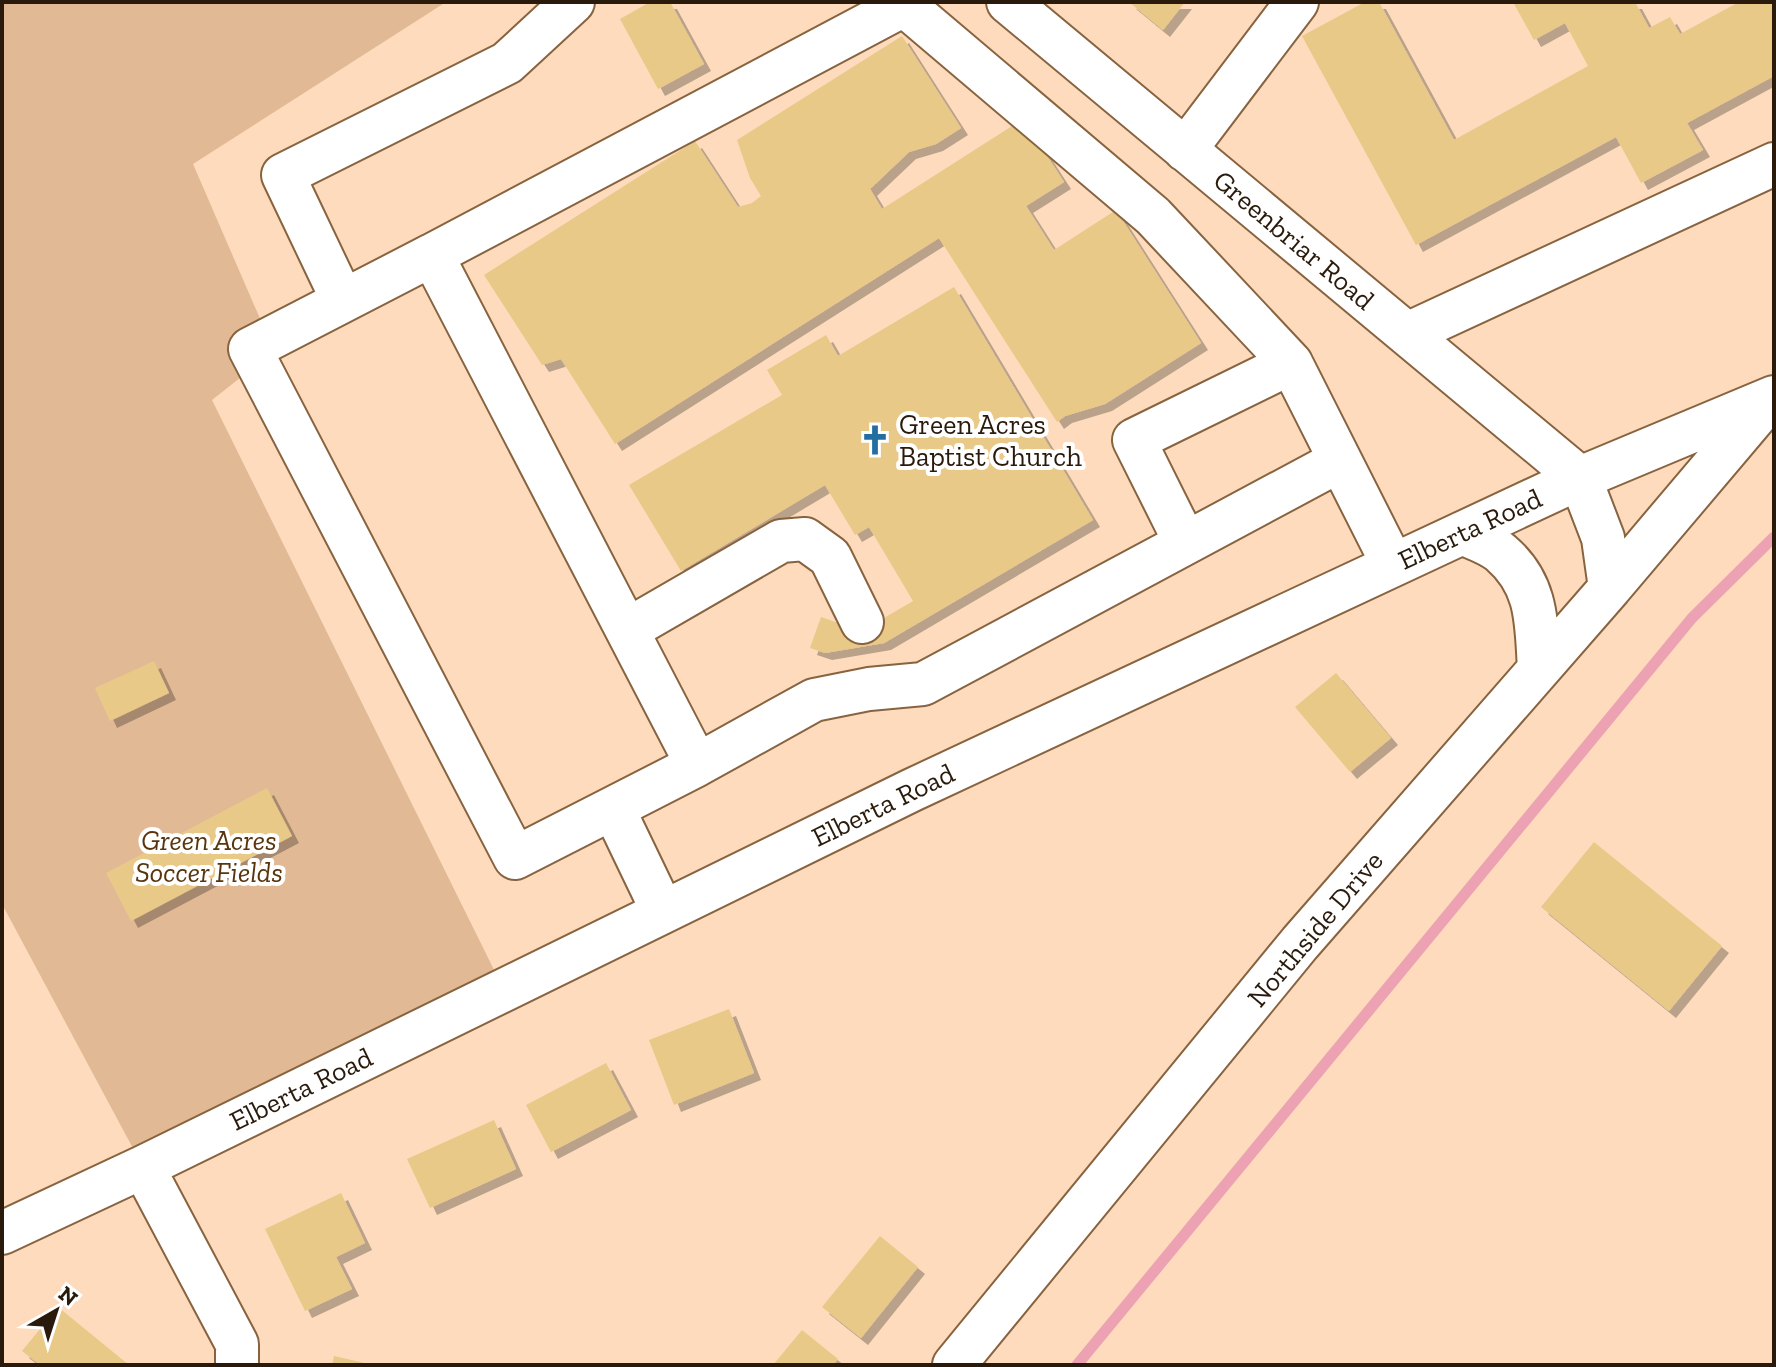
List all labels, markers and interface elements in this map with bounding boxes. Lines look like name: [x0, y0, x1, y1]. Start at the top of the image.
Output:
street label: Greenbriar Road: [1207, 163, 1381, 317]
place label: Green Acres Baptist Church: [899, 408, 1082, 473]
church icon: Green Acres Baptist Church: [858, 423, 892, 457]
street label: Elberta Road: [1393, 481, 1547, 577]
street label: Elberta Road: [806, 756, 960, 854]
park label: Green Acres Soccer Fields: [135, 824, 283, 889]
street label: Northside Drive: [1240, 844, 1390, 1014]
street label: Elberta Road: [224, 1040, 378, 1138]
north arrow: [16, 1271, 96, 1351]
text: N: [53, 1280, 83, 1312]

